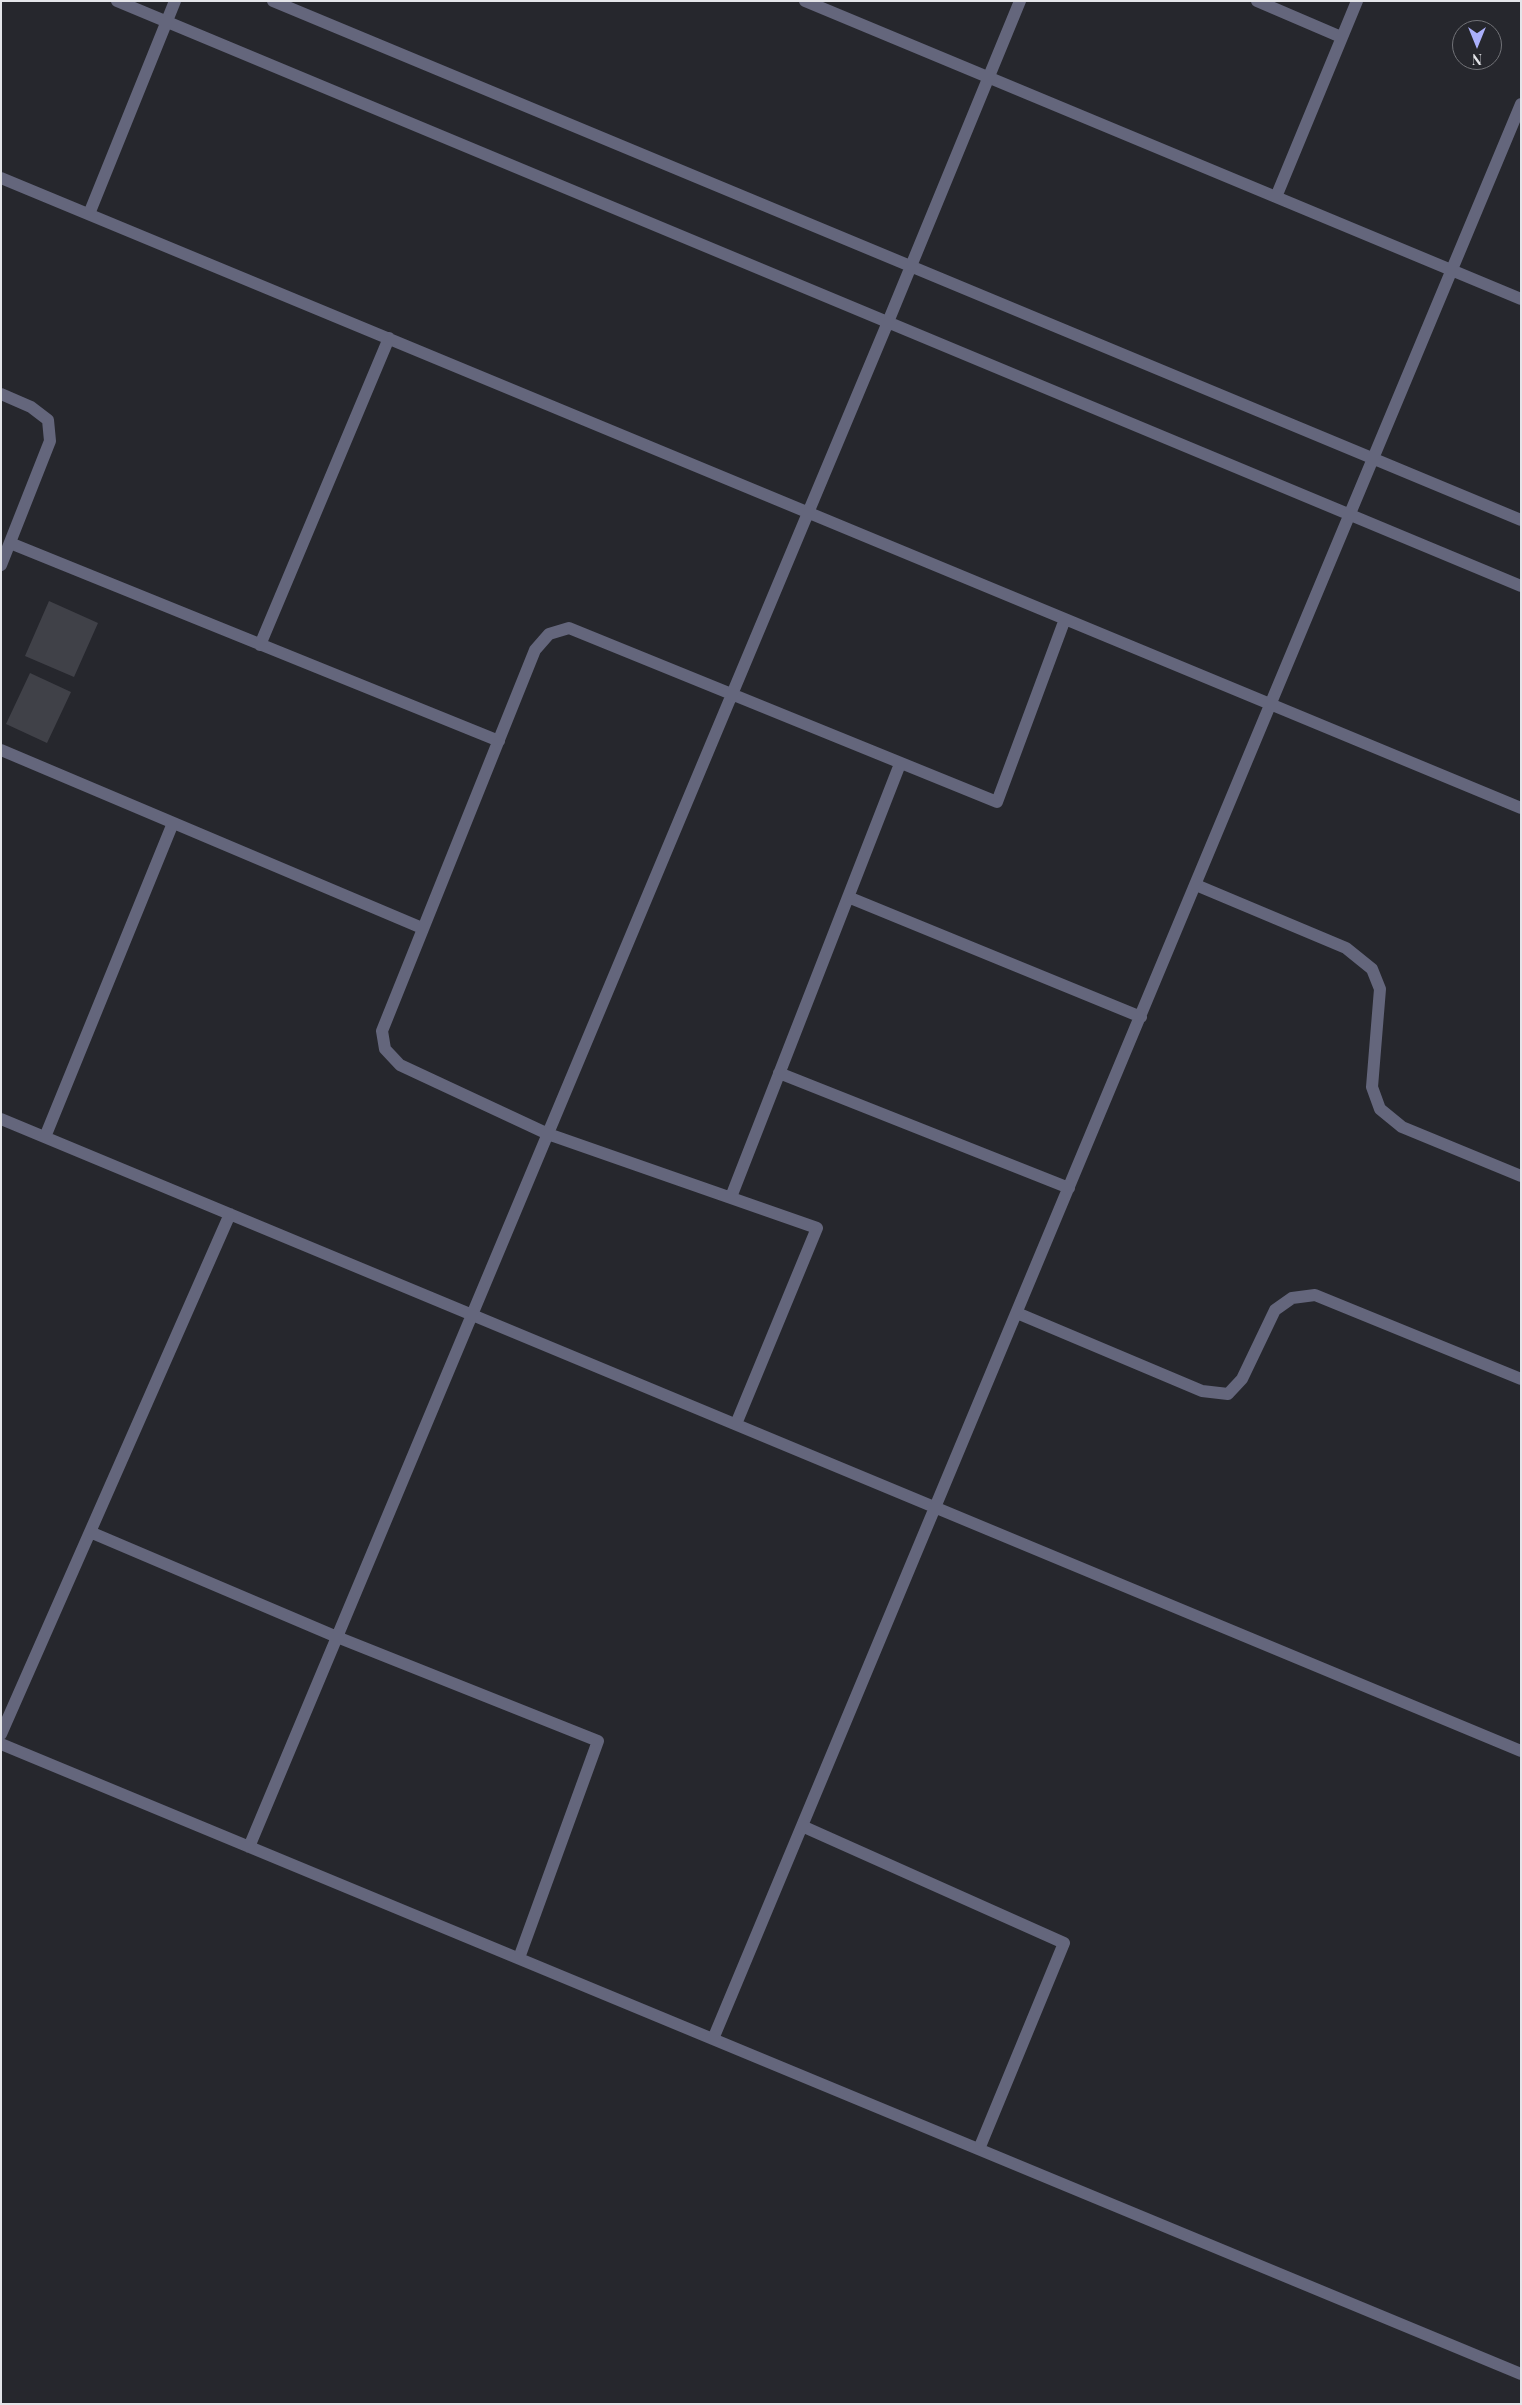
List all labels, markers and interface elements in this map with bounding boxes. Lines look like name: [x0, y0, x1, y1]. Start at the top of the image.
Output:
north arrow: [1452, 20, 1502, 70]
text: N: [1472, 50, 1482, 69]

